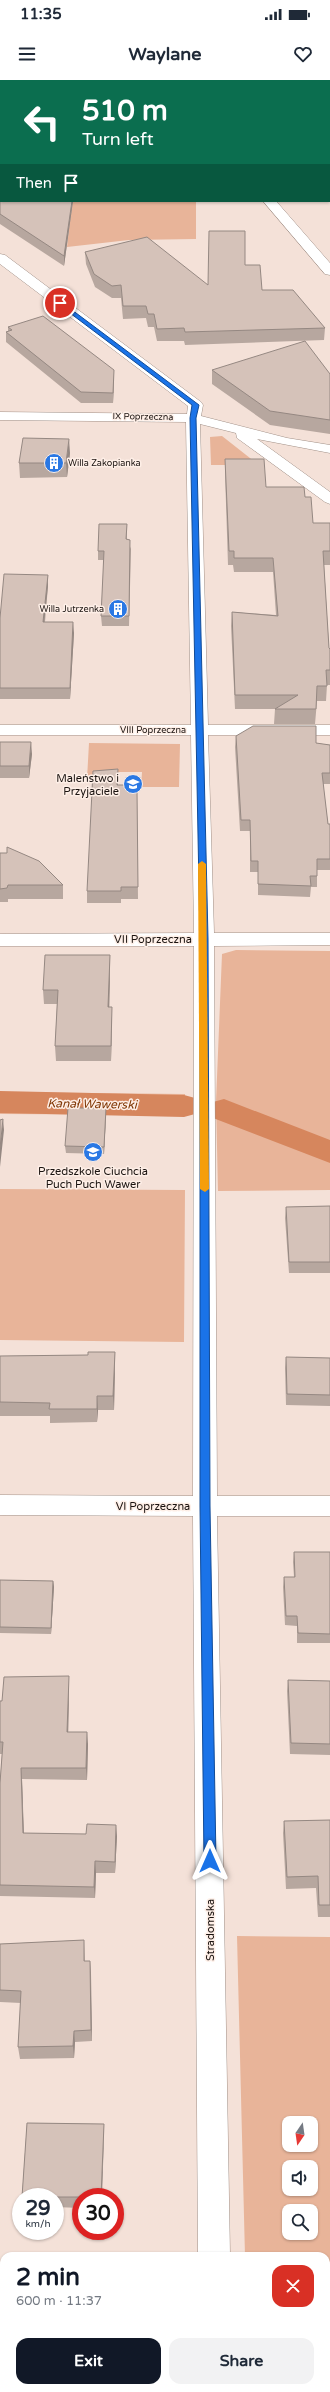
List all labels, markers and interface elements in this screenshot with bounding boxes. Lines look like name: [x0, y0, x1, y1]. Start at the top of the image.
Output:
text: 11:35: [20, 5, 62, 23]
icon: menu: [16, 43, 38, 65]
text: Waylane: [129, 43, 201, 65]
icon: heart: [292, 43, 314, 65]
text: 510 m: [82, 94, 168, 128]
icon: left: [16, 96, 68, 148]
text: Turn left: [82, 128, 154, 150]
icon: arrive: [60, 172, 82, 194]
text: Then: [16, 174, 52, 192]
pin: [43, 286, 77, 320]
icon: arrive: [49, 292, 71, 314]
street label: IX Poprzeczna: [112, 411, 174, 423]
building icon: Willa Zakopianka: [43, 452, 65, 474]
place label: Willa Zakopianka: [68, 458, 141, 469]
building icon: Willa Jutrzenka: [107, 598, 129, 620]
place label: Willa Jutrzenka: [39, 604, 104, 615]
street label: VIII Poprzeczna: [120, 725, 186, 736]
place label: Maleństwo i Przyjaciele: [56, 772, 119, 798]
school or university icon: Maleństwo i Przyjaciele: [122, 773, 144, 795]
street label: VII Poprzeczna: [114, 933, 192, 946]
water label: Kanał Wawerski: [47, 1096, 139, 1112]
school or university icon: Przedszkole Ciuchcia Puch Puch Wawer: [82, 1141, 104, 1163]
place label: Przedszkole Ciuchcia Puch Puch Wawer: [38, 1165, 148, 1191]
street label: VI Poprzeczna: [116, 1500, 190, 1513]
position arrow: [189, 1840, 231, 1882]
street label: Stradomska: [204, 1899, 217, 1961]
north arrow: [282, 2116, 318, 2152]
map controls: [282, 2116, 318, 2240]
button: sound: [282, 2160, 318, 2196]
speed limit sign: 30: [72, 2188, 124, 2240]
text: 29: [25, 2197, 51, 2221]
button: search: [282, 2204, 318, 2240]
text: km/h: [25, 2218, 51, 2230]
text: 2 min: [16, 2263, 80, 2292]
button: close: [272, 2265, 314, 2307]
text: 600 m · 11:37: [16, 2293, 102, 2309]
button: Exit: [16, 2338, 161, 2384]
button: Share: [169, 2338, 314, 2384]

